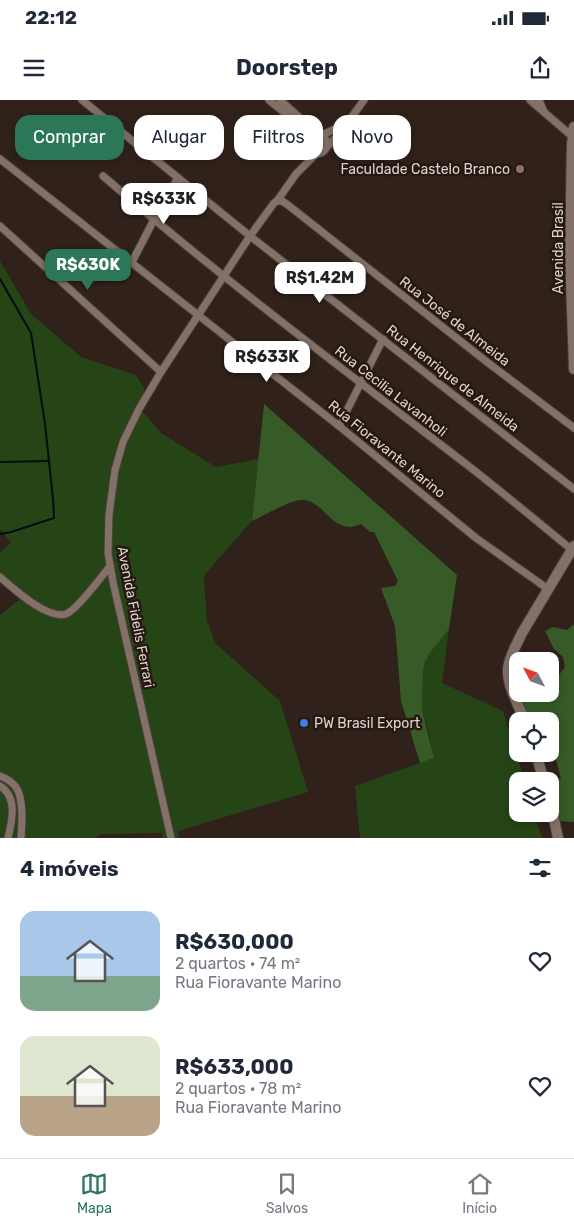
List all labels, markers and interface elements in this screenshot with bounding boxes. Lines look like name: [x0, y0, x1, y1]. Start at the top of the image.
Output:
text: 22:12: [25, 6, 77, 29]
icon: menu: [20, 54, 48, 82]
text: Doorstep: [236, 54, 338, 81]
icon: share: [526, 54, 554, 82]
chip: Comprar: [15, 115, 124, 160]
chip: Alugar: [134, 115, 224, 160]
chip: Filtros: [234, 115, 323, 160]
chip: Novo: [333, 115, 411, 160]
place label: Faculdade Castelo Branco: [340, 161, 510, 178]
marker: Faculdade Castelo Branco: [514, 163, 526, 175]
pin: R$633K: [123, 182, 205, 225]
text: R$633K: [132, 189, 196, 208]
street label: Avenida Brasil: [550, 202, 567, 294]
pin: R$630K: [47, 248, 129, 291]
text: R$630K: [56, 255, 120, 274]
pin: R$1.42M: [274, 262, 366, 304]
text: R$1.42M: [286, 268, 354, 287]
street label: Rua José de Almeida: [396, 273, 513, 370]
street label: Rua Henrique de Almeida: [383, 321, 522, 435]
pin: R$633K: [226, 340, 308, 383]
street label: Rua Cecilia Lavanholi: [331, 342, 450, 440]
text: R$633K: [235, 347, 299, 366]
street label: Rua Fioravante Marino: [325, 397, 449, 502]
street label: Avenida Fidelis Ferrari: [113, 545, 158, 689]
north arrow: [509, 652, 559, 702]
map controls: [509, 652, 559, 822]
button: locate: [509, 712, 559, 762]
place label: PW Brasil Export: [314, 715, 421, 732]
marker: PW Brasil Export: [298, 717, 310, 729]
button: layers: [509, 772, 559, 822]
icon: filters: [526, 854, 554, 882]
text: 4 imóveis: [20, 856, 119, 881]
text: R$630,000: [175, 929, 294, 954]
icon: home: [60, 931, 120, 991]
icon: heart: [526, 947, 554, 975]
text: 2 quartos · 74 m²: [175, 954, 300, 973]
text: Rua Fioravante Marino: [175, 973, 341, 992]
text: R$633,000: [175, 1054, 293, 1079]
icon: home: [60, 1056, 120, 1116]
icon: heart: [526, 1072, 554, 1100]
text: 2 quartos · 78 m²: [175, 1079, 301, 1098]
text: Rua Fioravante Marino: [175, 1098, 341, 1117]
tab: Mapa: [77, 1170, 112, 1217]
tab: Salvos: [266, 1170, 308, 1217]
tab: Início: [462, 1170, 497, 1217]

